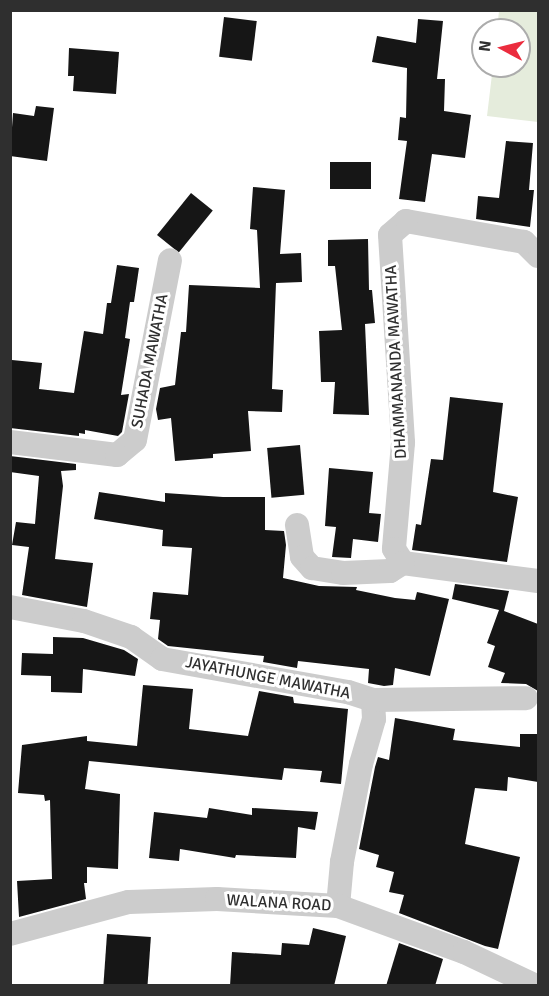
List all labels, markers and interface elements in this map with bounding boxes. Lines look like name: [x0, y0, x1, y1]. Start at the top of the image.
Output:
north arrow: [471, 18, 531, 78]
text: N: [475, 39, 496, 53]
street label: DHAMMANANDA MAWATHA: [381, 264, 411, 460]
street label: SUHADA MAWATHA: [128, 292, 172, 430]
street label: JAYATHUNGE MAWATHA: [184, 653, 352, 703]
street label: WALANA ROAD: [226, 891, 332, 915]

